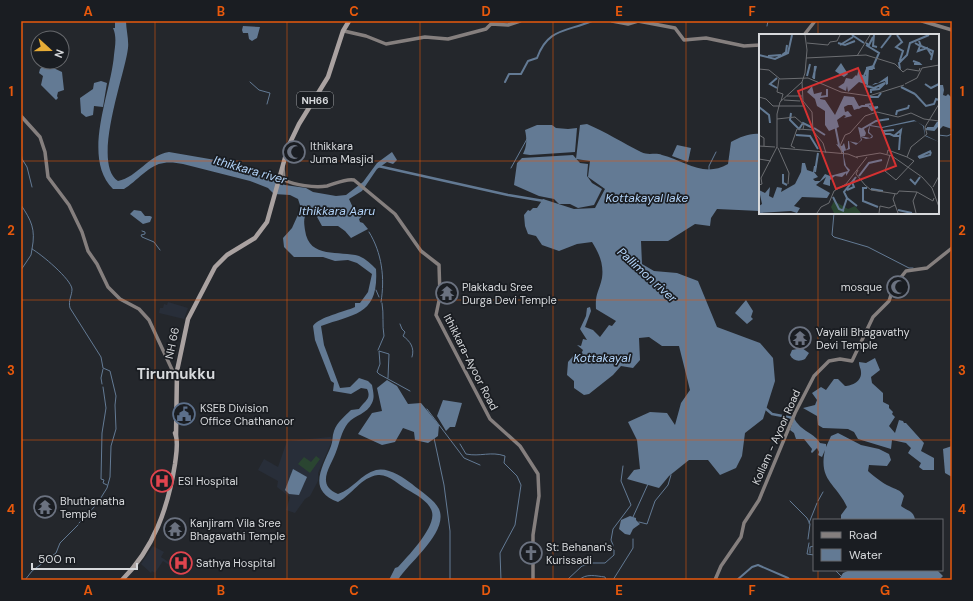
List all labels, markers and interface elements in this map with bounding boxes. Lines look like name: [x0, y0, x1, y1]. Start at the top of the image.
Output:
text: A: [83, 3, 93, 20]
text: B: [217, 3, 225, 20]
text: C: [349, 3, 359, 20]
text: D: [481, 3, 491, 20]
text: E: [615, 3, 623, 20]
text: F: [748, 3, 756, 20]
text: G: [880, 3, 890, 20]
north arrow: [30, 30, 70, 70]
inset map: [759, 34, 939, 214]
text: N: [51, 47, 67, 60]
text: 1: [9, 83, 13, 100]
text: 1: [960, 83, 964, 100]
road number: NH66: [297, 92, 333, 108]
mosque icon: Ithikkara Juma Masjid: [281, 139, 307, 165]
place label: Ithikkara Juma Masjid: [310, 139, 374, 166]
water label: Ithikkara river: [212, 152, 289, 188]
water label: Kottakayal lake: [606, 190, 689, 206]
water label: Ithikkara Aaru: [299, 203, 375, 219]
text: 2: [7, 222, 15, 239]
text: 2: [958, 222, 966, 239]
water label: Pallimon river: [614, 244, 681, 306]
mosque icon: mosque: [885, 274, 911, 300]
temple icon: Plakkadu Sree Durga Devi Temple: [434, 280, 460, 306]
place label: Plakkadu Sree Durga Devi Temple: [462, 280, 557, 307]
place label: mosque: [841, 280, 882, 294]
street label: Ithikkara-Ayoor Road: [441, 311, 501, 413]
temple icon: Vayalil Bhagavathy Devi Temple: [787, 325, 813, 351]
place label: Vayalil Bhagavathy Devi Temple: [816, 325, 910, 352]
street label: NH 66: [162, 326, 182, 360]
water label: Kottakayal: [573, 350, 631, 366]
text: 3: [7, 362, 15, 379]
text: 3: [958, 362, 966, 379]
district label: Tirumukku: [137, 364, 215, 384]
street label: Kollam - Ayoor Road: [749, 387, 803, 487]
public building icon: KSEB Division Office Chathanoor: [171, 401, 197, 427]
place label: KSEB Division Office Chathanoor: [200, 401, 294, 428]
hospital icon: ESI Hospital: [149, 468, 175, 494]
place label: ESI Hospital: [178, 474, 238, 488]
temple icon: Bhuthanatha Temple: [32, 494, 58, 520]
place label: Bhuthanatha Temple: [60, 494, 125, 521]
text: 4: [7, 501, 15, 518]
text: 4: [958, 501, 966, 518]
temple icon: Kanjiram Vila Sree Bhagavathi Temple: [162, 516, 188, 542]
place label: Kanjiram Vila Sree Bhagavathi Temple: [190, 516, 285, 543]
legend: [813, 519, 943, 571]
text: Road: [849, 527, 877, 543]
church icon: St: Behanan's Kurissadi: [518, 540, 544, 566]
place label: St: Behanan's Kurissadi: [546, 540, 612, 567]
scale bar: [32, 545, 137, 571]
text: Water: [849, 547, 883, 563]
hospital icon: Sathya Hospital: [168, 550, 194, 576]
text: 500 m: [38, 551, 76, 567]
place label: Sathya Hospital: [196, 556, 275, 570]
text: A: [83, 582, 93, 599]
text: B: [217, 582, 225, 599]
text: C: [349, 582, 359, 599]
text: D: [481, 582, 491, 599]
text: E: [615, 582, 623, 599]
text: F: [748, 582, 756, 599]
text: G: [880, 582, 890, 599]

